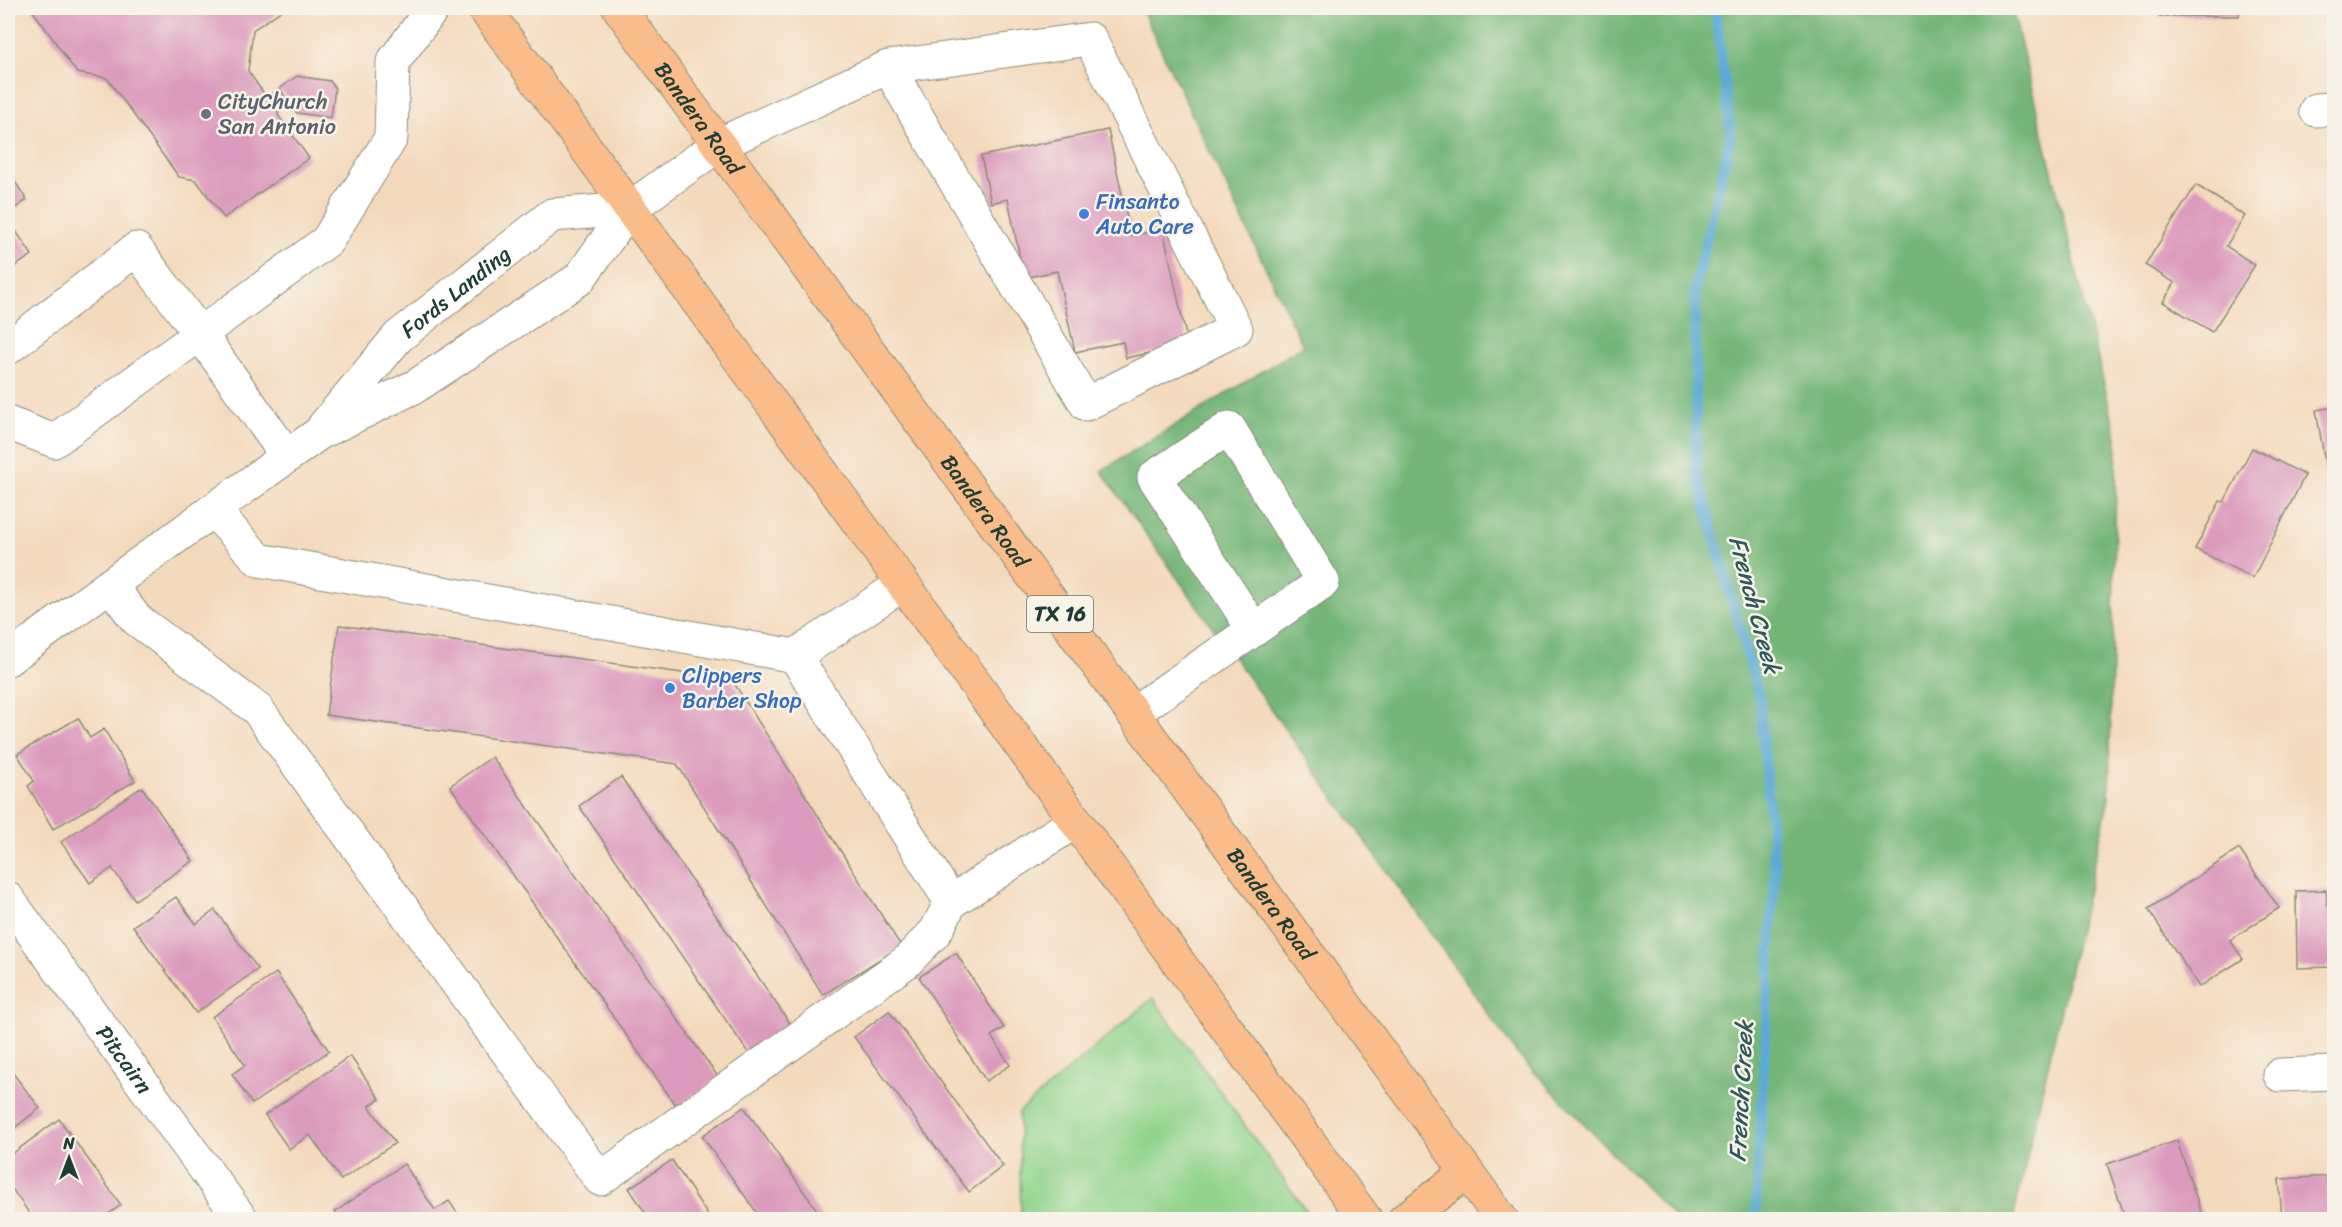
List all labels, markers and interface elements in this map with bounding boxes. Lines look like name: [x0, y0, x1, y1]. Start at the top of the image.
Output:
street label: Bandera Road: [644, 53, 755, 184]
place label: CityChurch San Antonio: [218, 82, 336, 146]
marker: CityChurch San Antonio: [199, 107, 213, 121]
place label: Finsanto Auto Care: [1095, 182, 1194, 246]
marker: Finsanto Auto Care: [1077, 207, 1091, 221]
street label: Fords Landing: [391, 235, 519, 348]
street label: Bandera Road: [930, 446, 1041, 577]
water label: French Creek: [1716, 531, 1794, 680]
road number: TX 16: [1027, 596, 1093, 632]
place label: Clippers Barber Shop: [682, 656, 802, 720]
marker: Clippers Barber Shop: [663, 681, 677, 695]
street label: Bandera Road: [1217, 838, 1327, 970]
street label: Pitcairn: [86, 1016, 163, 1102]
water label: French Creek: [1716, 1018, 1766, 1163]
north arrow: [39, 1128, 99, 1188]
text: N: [62, 1129, 75, 1158]

